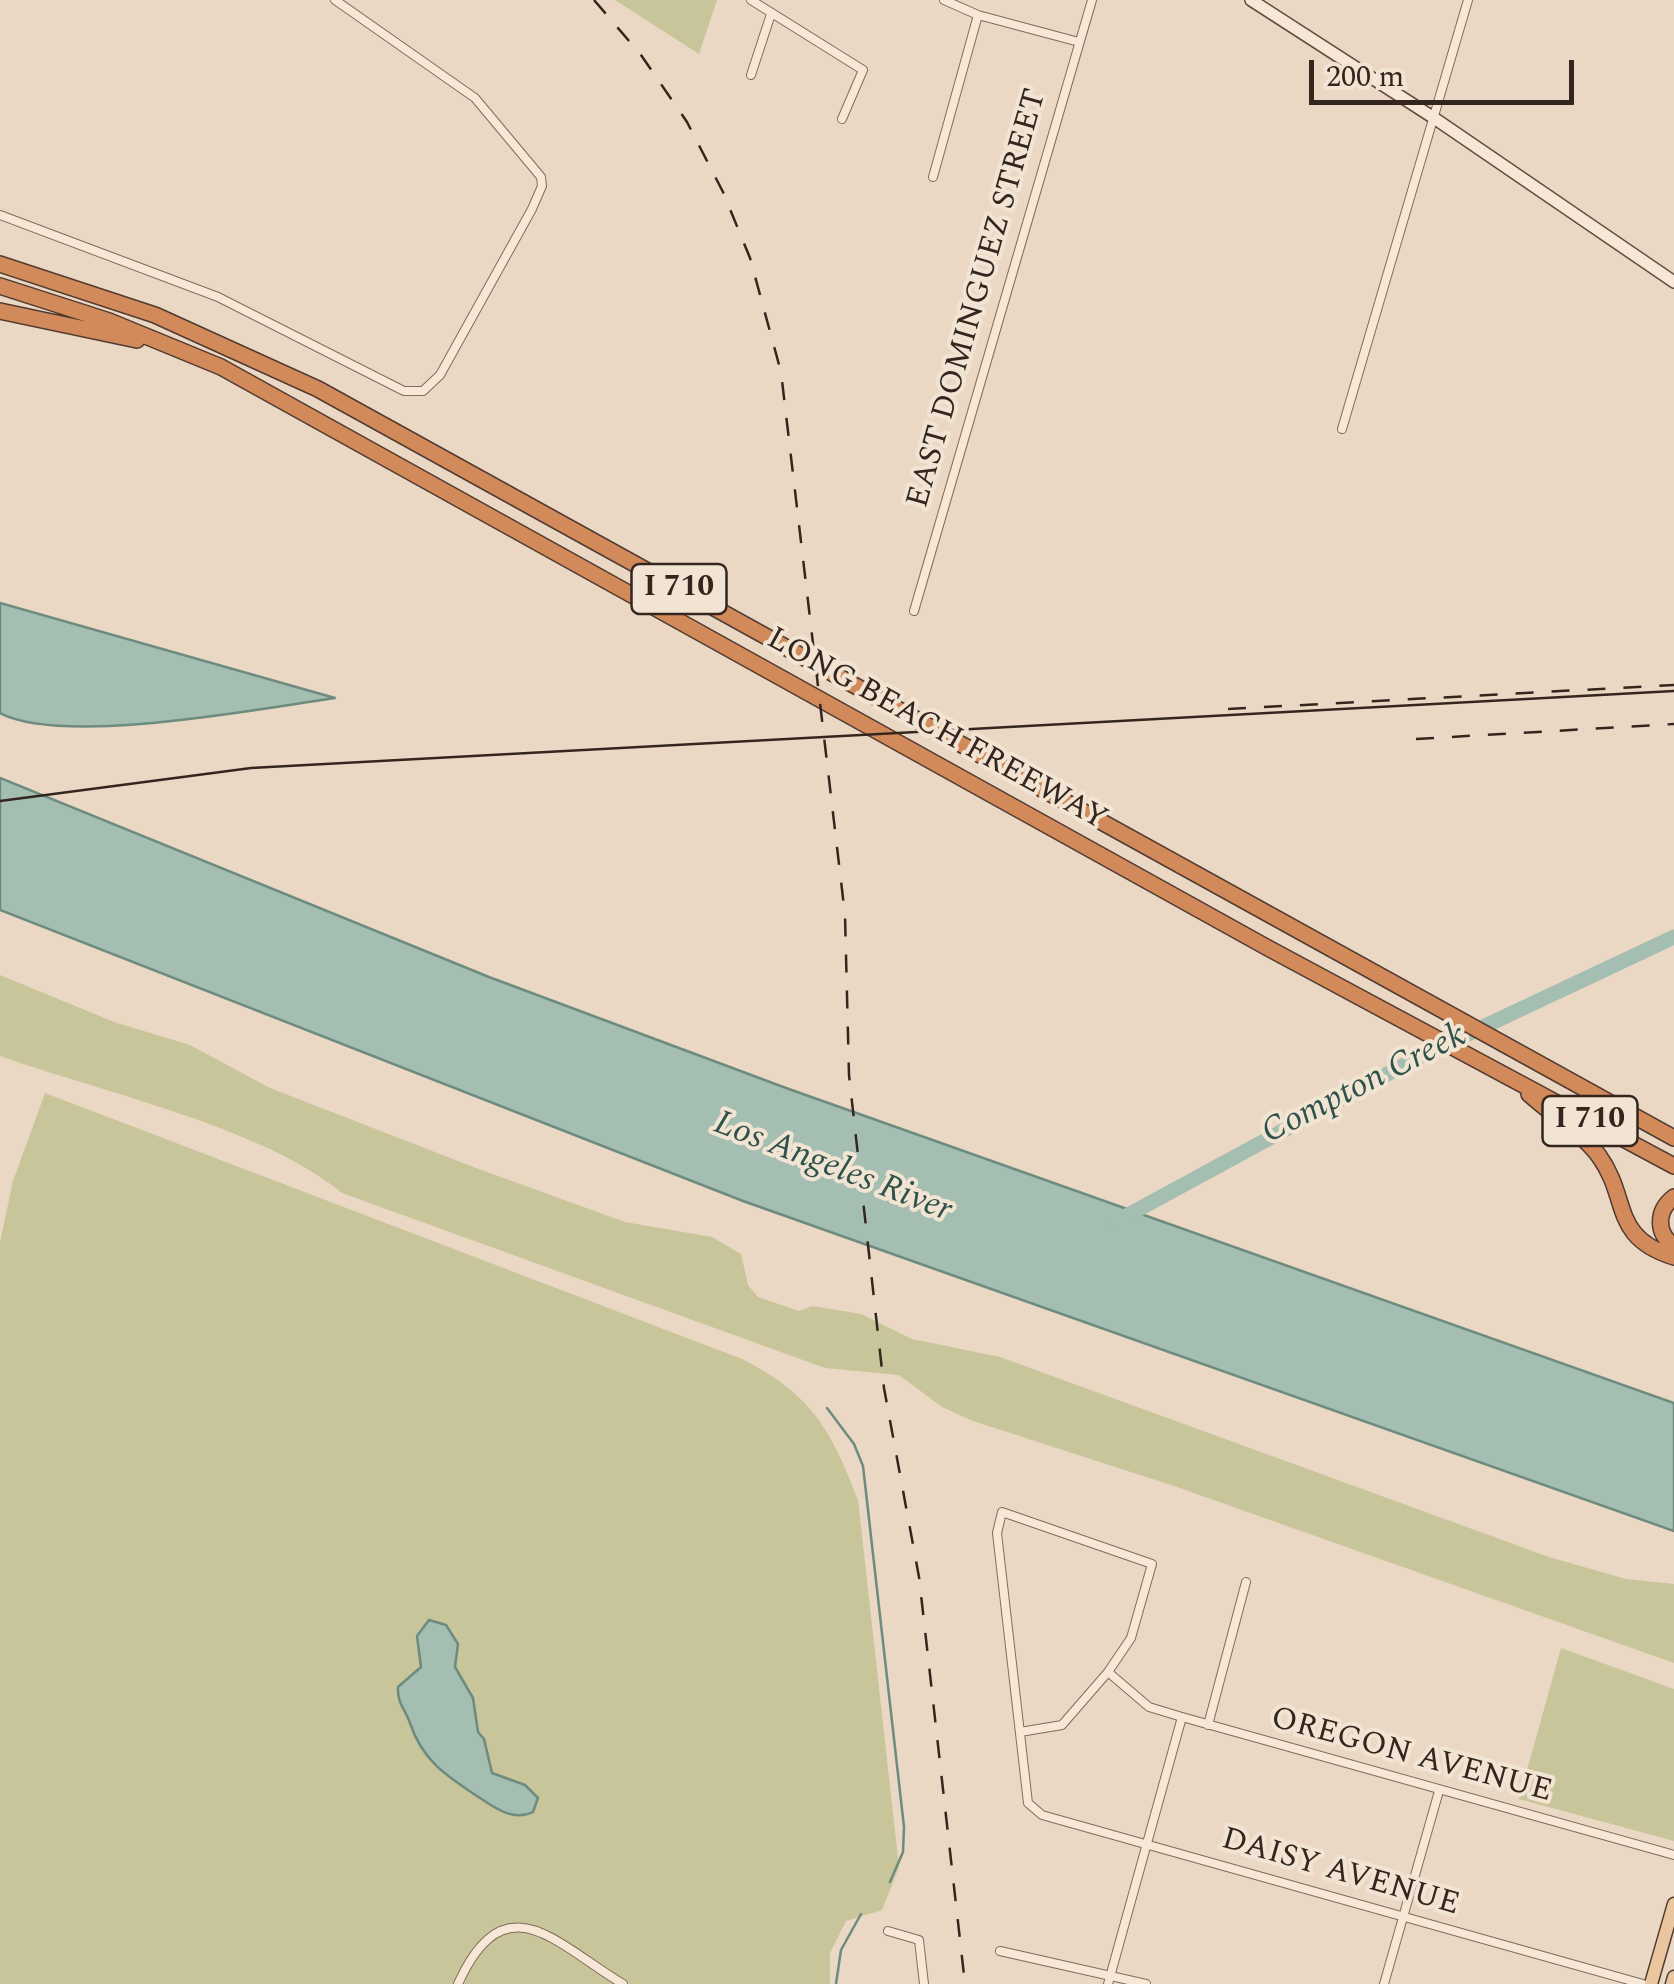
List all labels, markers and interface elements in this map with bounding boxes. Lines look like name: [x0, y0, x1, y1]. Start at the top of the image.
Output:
scale bar: [1314, 40, 1579, 102]
text: 200 m: [1326, 54, 1404, 100]
street label: EAST DOMINGUEZ STREET: [901, 85, 1057, 513]
road number: I 710: [632, 564, 726, 614]
street label: LONG BEACH FREEWAY: [759, 621, 1113, 841]
water label: Compton Creek: [1256, 1017, 1474, 1155]
road number: I 710: [1542, 1096, 1638, 1146]
water label: Los Angeles River: [707, 1104, 957, 1234]
street label: OREGON AVENUE: [1266, 1701, 1556, 1813]
street label: DAISY AVENUE: [1217, 1822, 1463, 1926]

